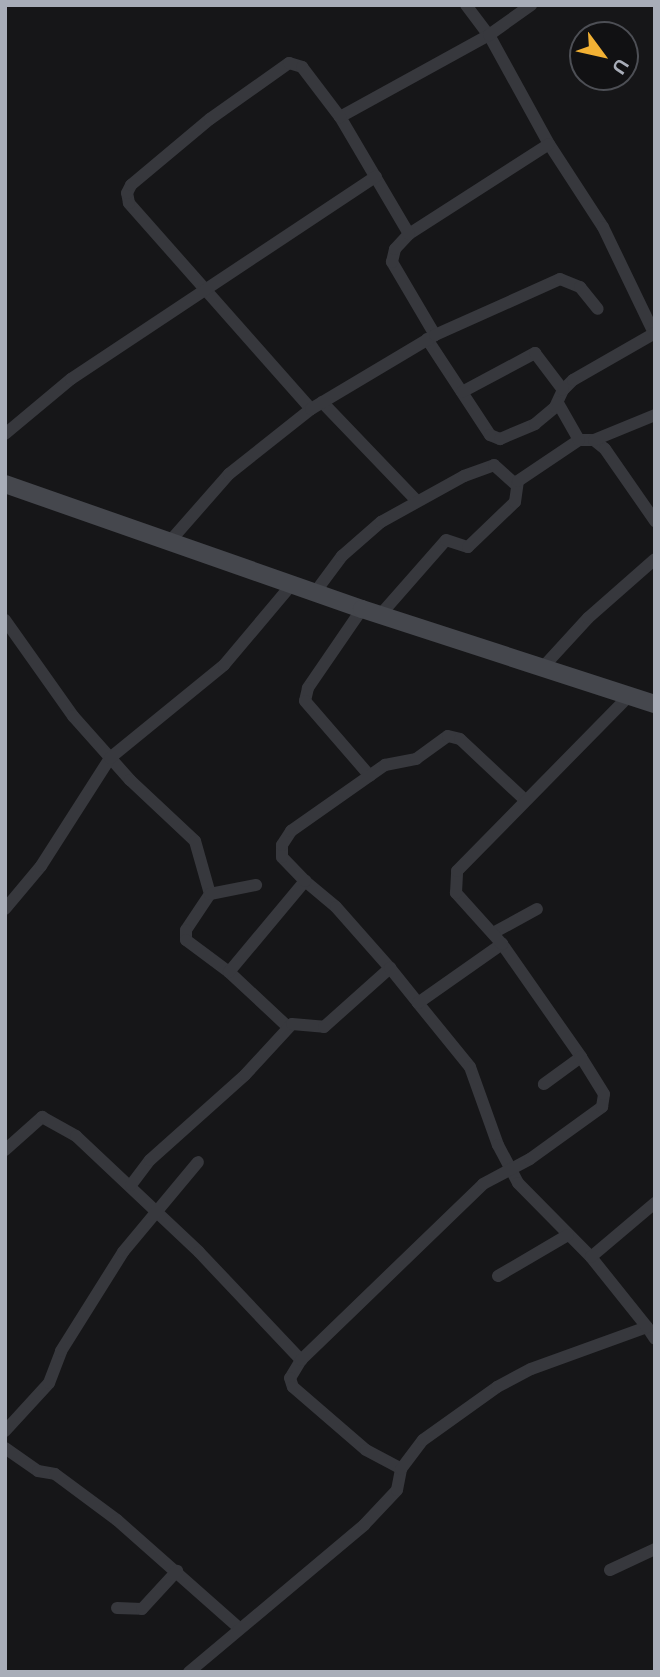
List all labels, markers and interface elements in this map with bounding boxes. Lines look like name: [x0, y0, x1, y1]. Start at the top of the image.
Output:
north arrow: [569, 21, 639, 91]
text: U: [608, 55, 633, 78]

